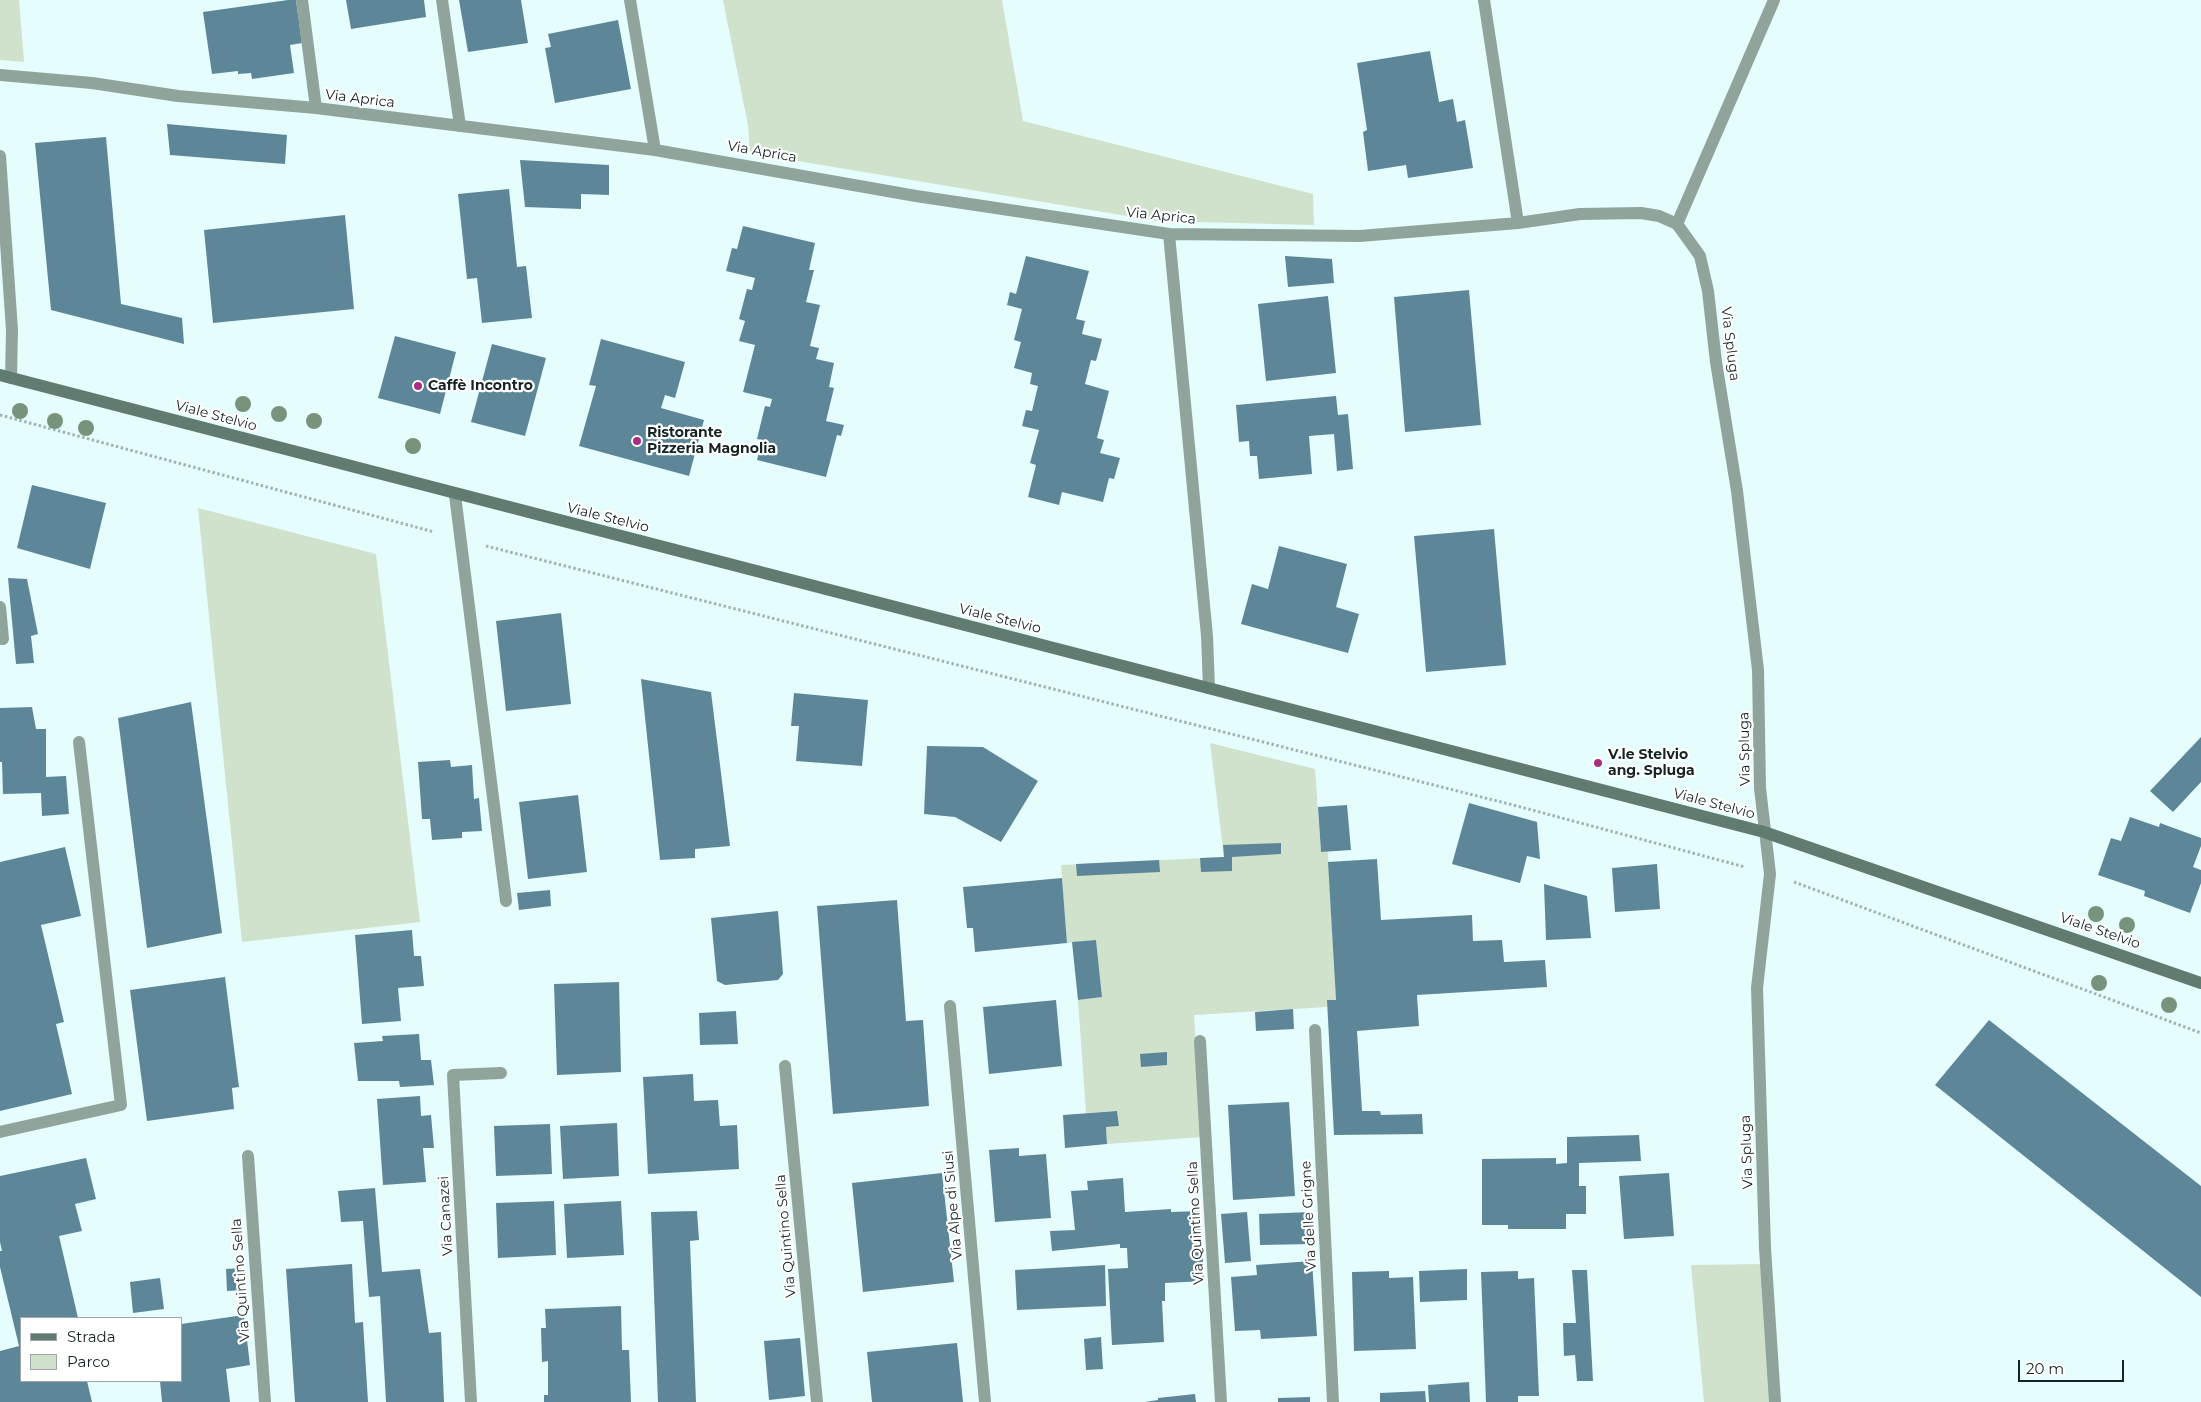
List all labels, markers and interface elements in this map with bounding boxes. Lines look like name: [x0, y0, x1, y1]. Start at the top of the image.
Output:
street label: Via Aprica: [324, 86, 396, 112]
street label: Via Aprica: [726, 138, 798, 166]
street label: Via Aprica: [1125, 204, 1197, 228]
street label: Via Spluga: [1717, 306, 1743, 382]
place label: Caffè Incontro: [428, 378, 533, 394]
marker: Caffè Incontro: [412, 380, 424, 392]
street label: Viale Stelvio: [173, 397, 259, 435]
place label: Ristorante Pizzeria Magnolia: [647, 425, 776, 458]
marker: Ristorante Pizzeria Magnolia: [631, 435, 643, 447]
street label: Viale Stelvio: [565, 500, 651, 536]
street label: Viale Stelvio: [957, 601, 1043, 637]
street label: Via Spluga: [1736, 712, 1754, 786]
place label: V.le Stelvio ang. Spluga: [1608, 747, 1695, 780]
marker: V.le Stelvio ang. Spluga: [1592, 757, 1604, 769]
street label: Viale Stelvio: [1671, 785, 1757, 823]
street label: Viale Stelvio: [2058, 909, 2142, 953]
street label: Via Spluga: [1737, 1115, 1757, 1189]
street label: Via Alpe di Siusi: [940, 1150, 966, 1260]
street label: Via delle Grigne: [1298, 1160, 1320, 1272]
street label: Via Quintino Sella: [1184, 1161, 1208, 1285]
street label: Via Quintino Sella: [772, 1174, 800, 1298]
street label: Via Canazei: [436, 1175, 456, 1257]
street label: Via Quintino Sella: [228, 1218, 254, 1342]
legend: [20, 1317, 182, 1382]
text: Strada: [67, 1327, 116, 1346]
scale bar: [2021, 1350, 2127, 1382]
text: Parco: [67, 1352, 110, 1371]
text: 20 m: [2026, 1359, 2064, 1378]

